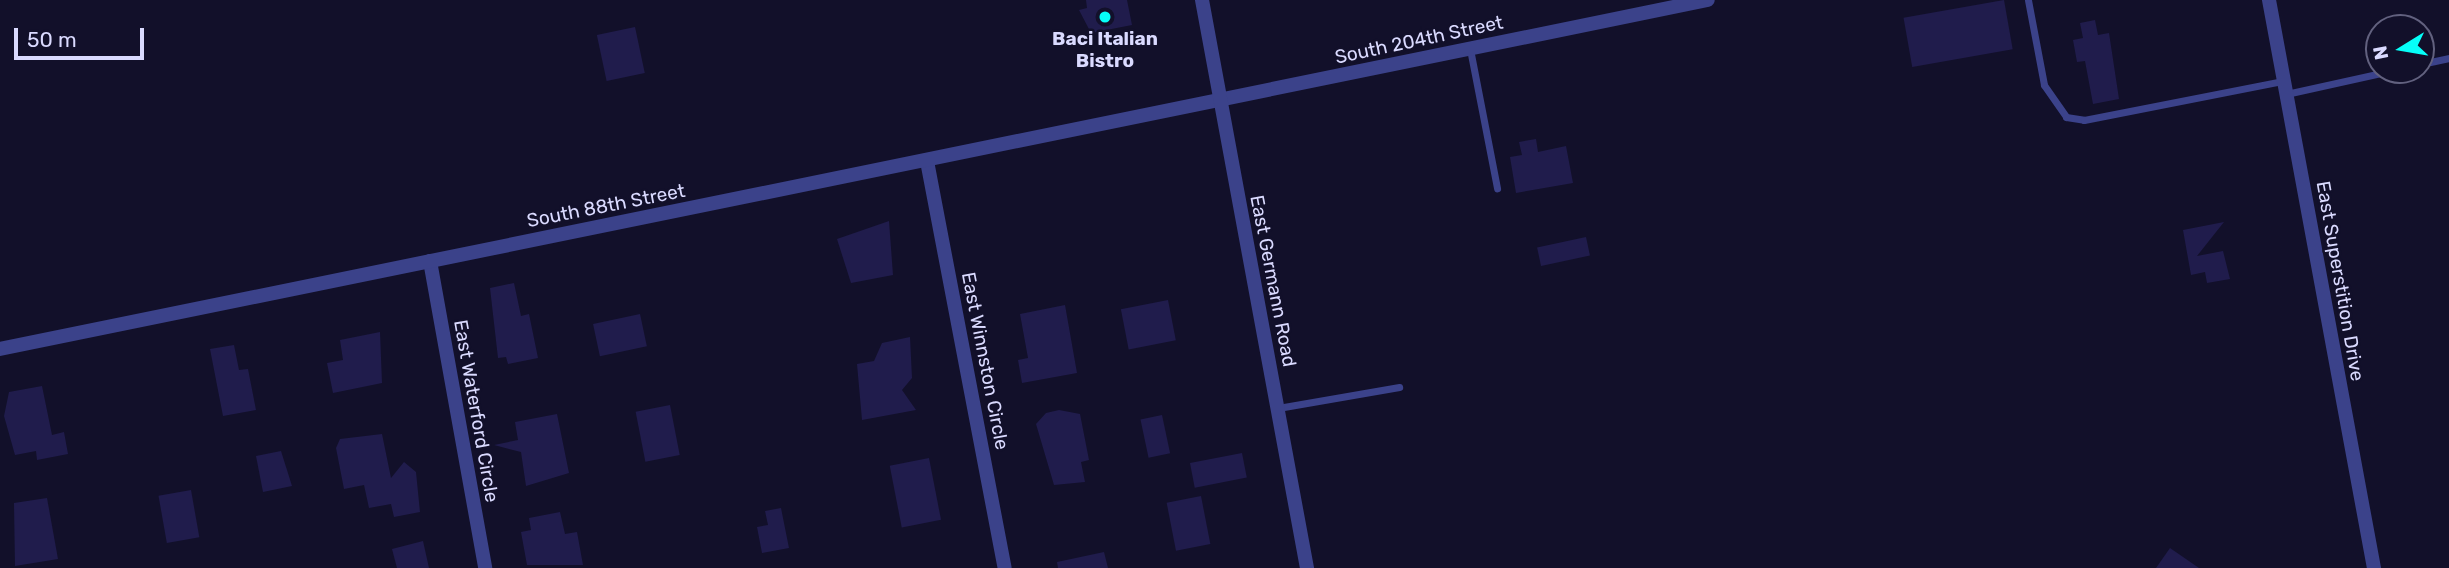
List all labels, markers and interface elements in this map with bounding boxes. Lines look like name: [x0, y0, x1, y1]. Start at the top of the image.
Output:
marker: Baci Italian Bistro: [1097, 9, 1113, 25]
street label: South 204th Street: [1333, 11, 1505, 69]
scale bar: [18, 14, 147, 58]
north arrow: [2365, 14, 2435, 84]
text: 50 m: [27, 27, 77, 52]
place label: Baci Italian Bistro: [1052, 28, 1158, 72]
text: N: [2368, 44, 2393, 62]
street label: South 88th Street: [525, 179, 687, 233]
street label: East Superstition Drive: [2311, 179, 2369, 383]
street label: East Germann Road: [1245, 193, 1301, 369]
street label: East Winnston Circle: [957, 270, 1013, 452]
street label: East Waterford Circle: [449, 318, 503, 504]

